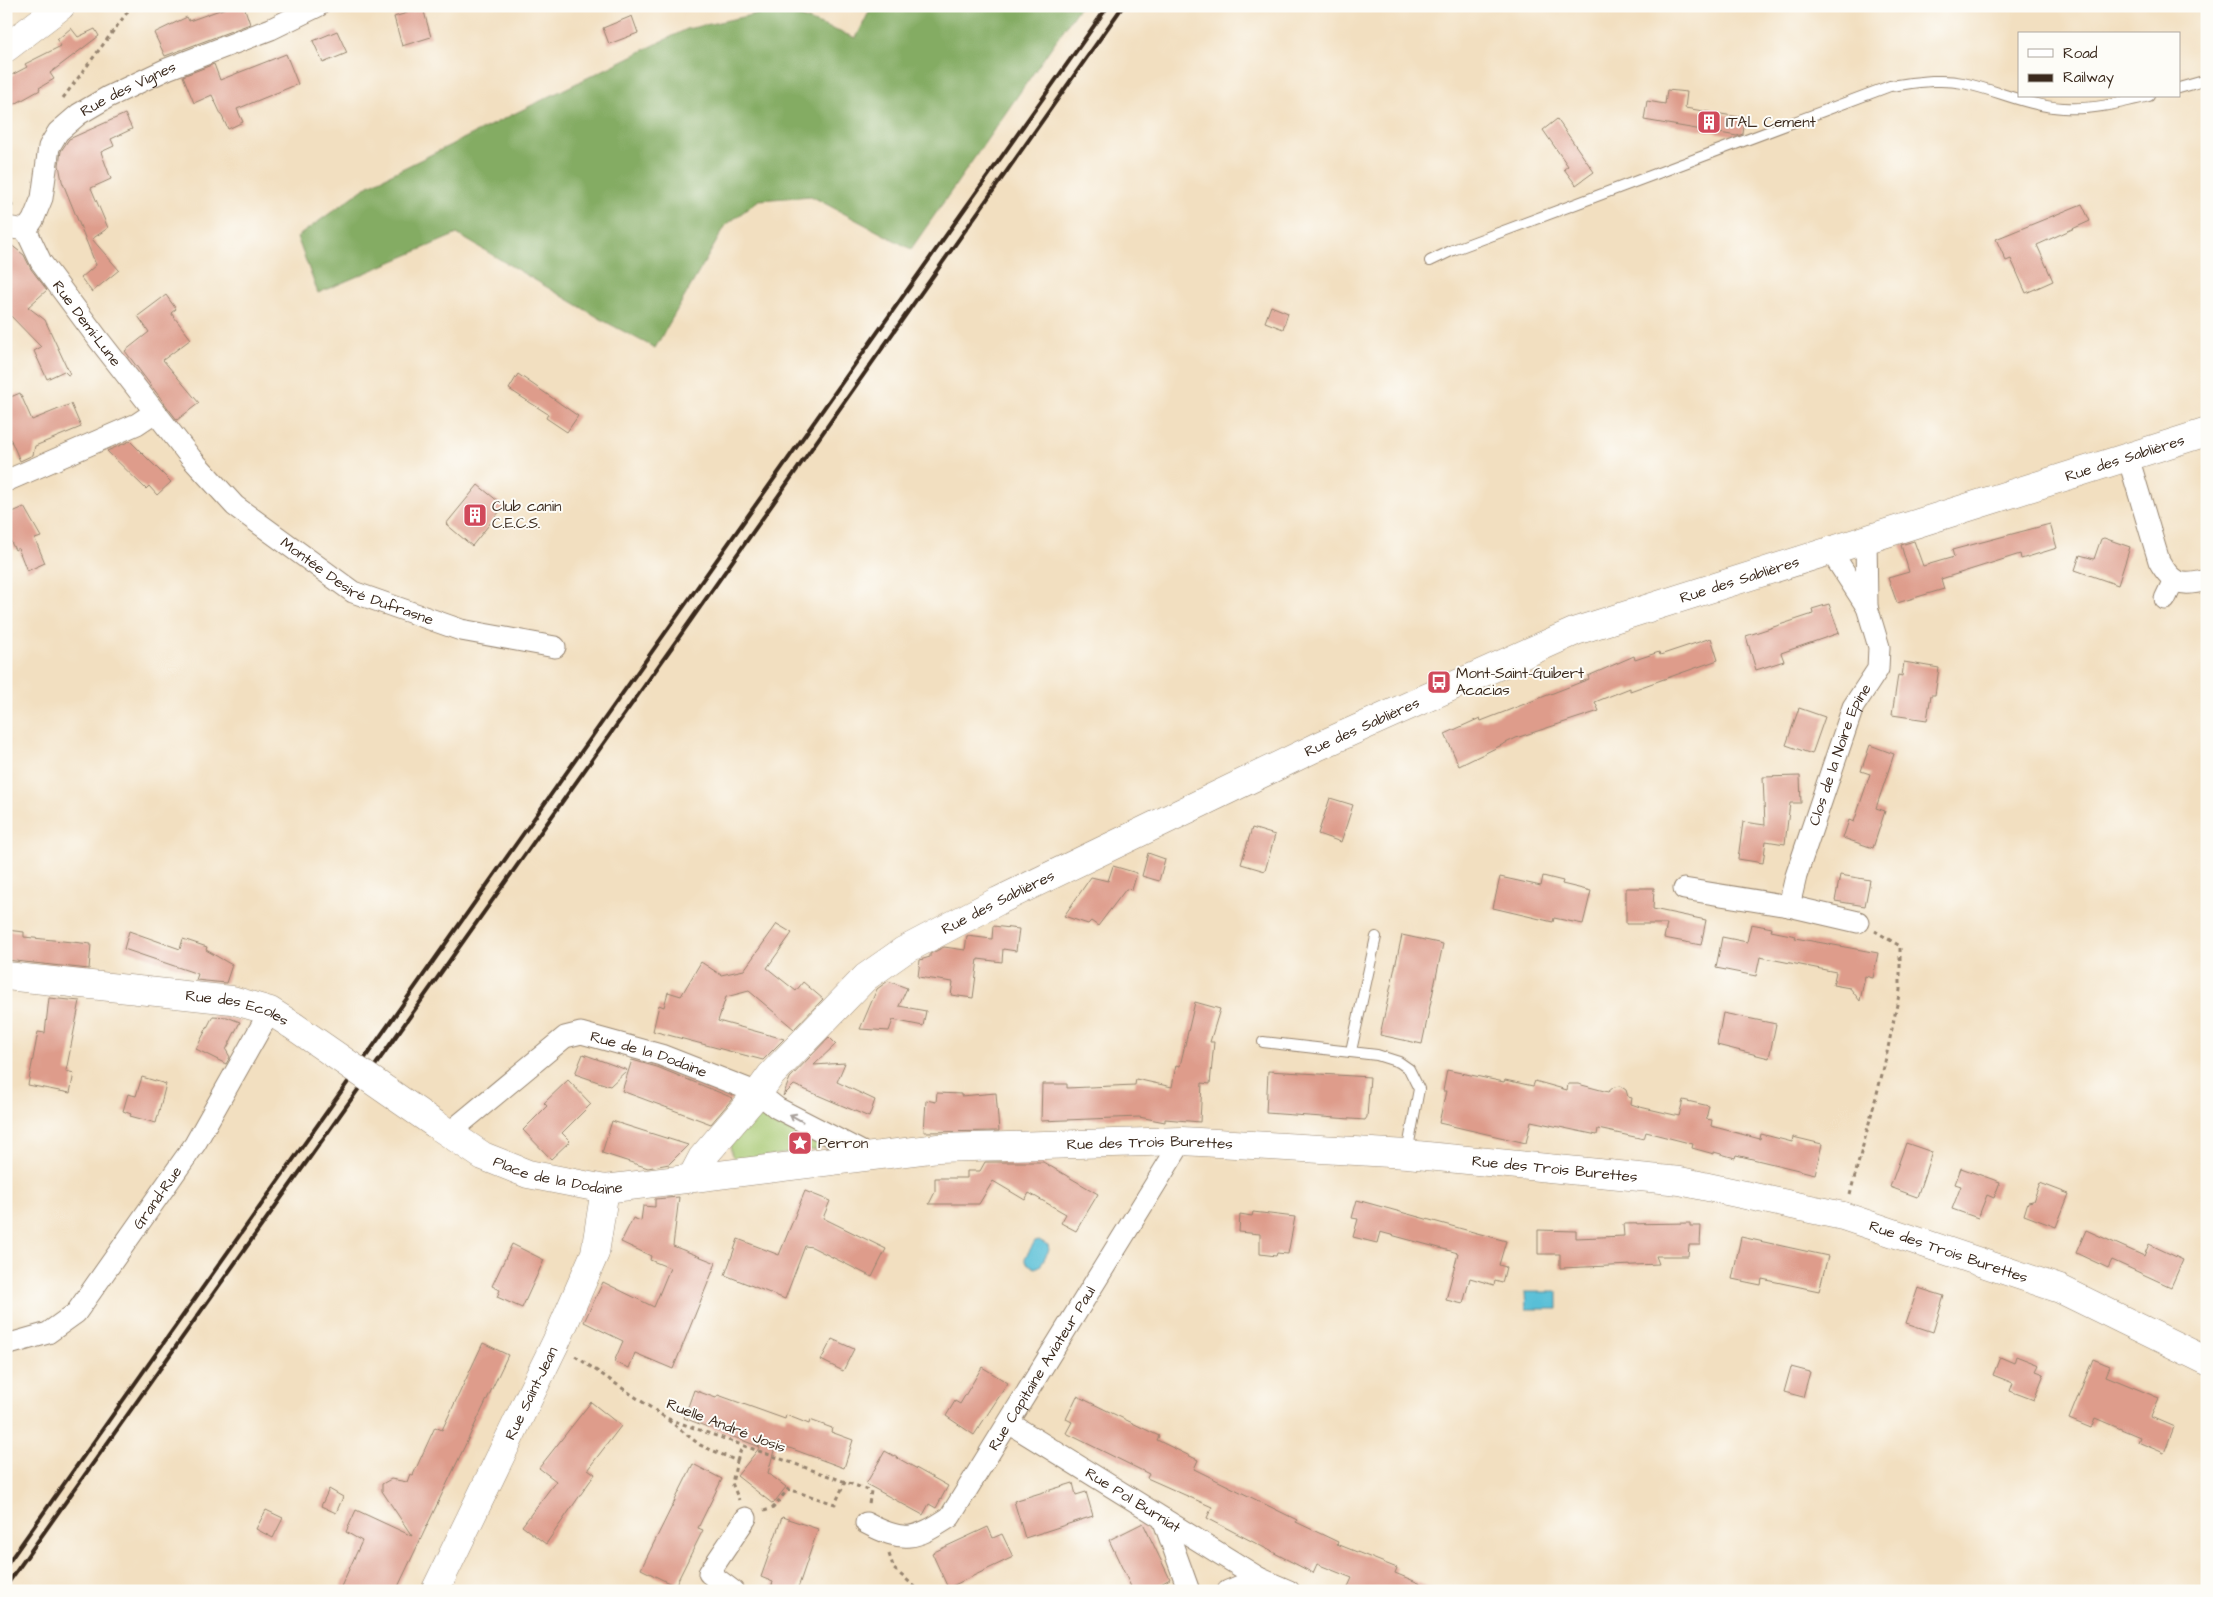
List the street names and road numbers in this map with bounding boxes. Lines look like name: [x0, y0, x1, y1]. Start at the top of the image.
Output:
street label: Rue des Vignes: [76, 56, 179, 122]
street label: Rue Demi-Lune: [48, 276, 126, 371]
street label: Rue des Sablières: [2062, 429, 2188, 487]
street label: Montée Desiré Dufrasne: [276, 532, 436, 630]
street label: Rue des Sablières: [1677, 551, 1802, 608]
street label: Clos de la Noire Epine: [1803, 679, 1876, 828]
street label: Rue des Sablières: [1301, 692, 1423, 762]
street label: Rue des Sablières: [938, 865, 1058, 939]
street label: Rue des Ecoles: [185, 985, 293, 1031]
street label: Rue de la Dodaine: [588, 1026, 710, 1083]
street label: Rue des Trois Burettes: [1066, 1130, 1234, 1155]
street label: Rue des Trois Burettes: [1471, 1150, 1639, 1187]
street label: Place de la Dodaine: [490, 1151, 624, 1199]
street label: Grand-Rue: [128, 1162, 187, 1234]
street label: Rue des Trois Burettes: [1866, 1215, 2031, 1288]
street label: Rue Capitaine Aviateur Paul: [983, 1282, 1101, 1454]
street label: Rue Saint-Jean: [500, 1342, 563, 1443]
street label: Ruelle André Josis: [663, 1394, 789, 1459]
street label: Rue Pol Burniat: [1081, 1462, 1185, 1538]

